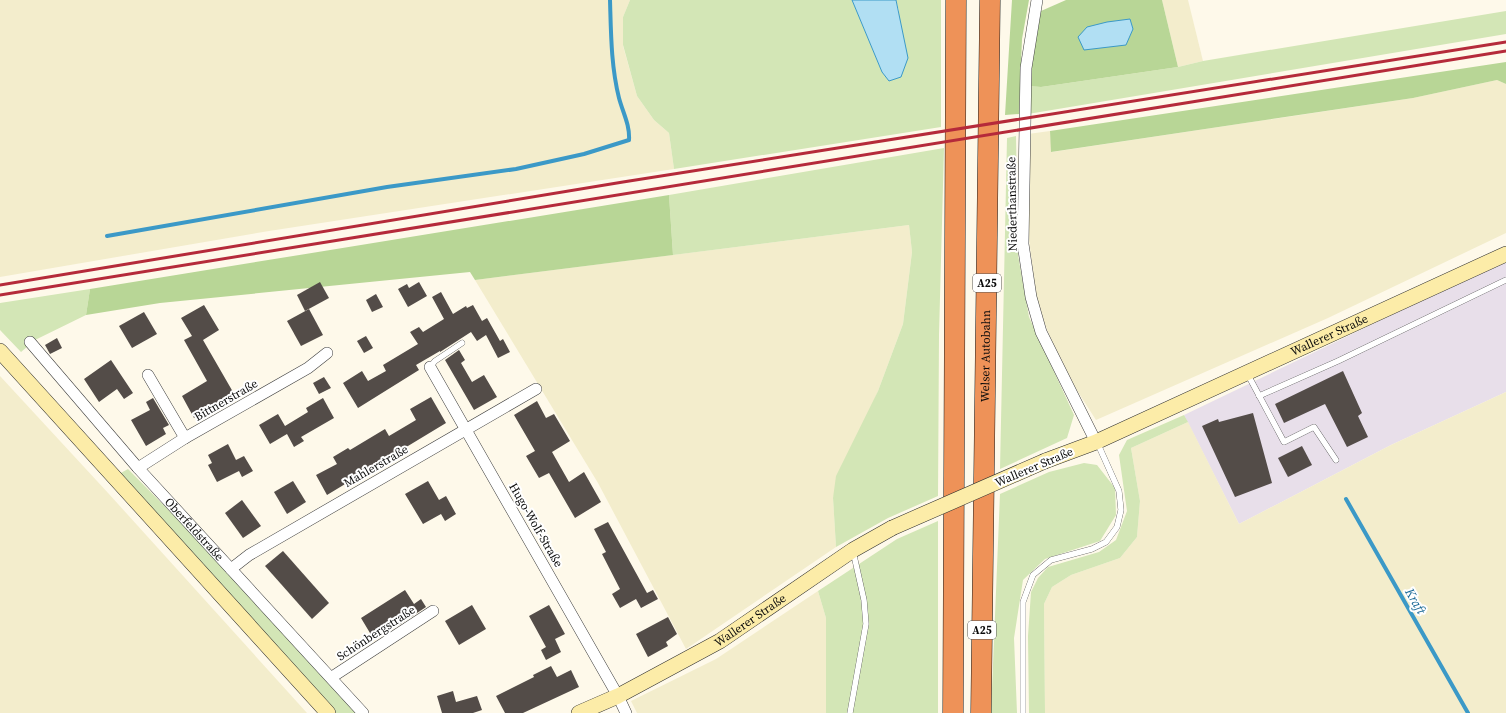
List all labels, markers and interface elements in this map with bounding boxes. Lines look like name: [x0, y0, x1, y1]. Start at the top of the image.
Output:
street label: Niederthanstraße: [1003, 157, 1021, 251]
road number: A25: [973, 274, 1001, 292]
street label: Welser Autobahn: [977, 310, 994, 402]
street label: Wallerer Straße: [1288, 310, 1370, 360]
street label: Bittnerstraße: [191, 375, 261, 425]
street label: Mahlerstraße: [341, 441, 411, 491]
street label: Wallerer Straße: [993, 443, 1075, 491]
street label: Hugo-Wolf-Straße: [505, 480, 567, 570]
street label: Oberfeldstraße: [161, 494, 227, 564]
water label: Kraft: [1401, 584, 1430, 618]
street label: Wallerer Straße: [711, 590, 789, 650]
street label: Schönbergstraße: [334, 602, 418, 664]
road number: A25: [968, 621, 996, 639]

